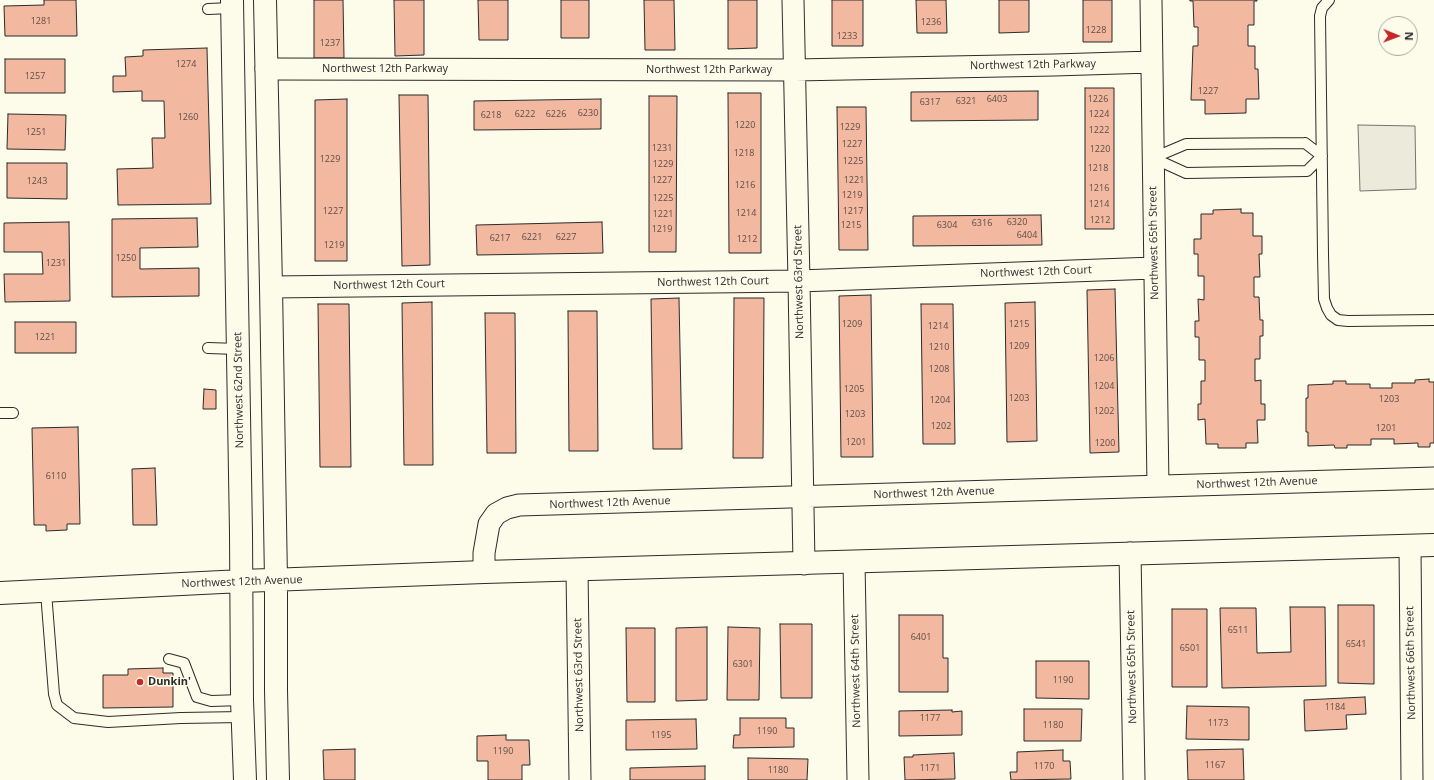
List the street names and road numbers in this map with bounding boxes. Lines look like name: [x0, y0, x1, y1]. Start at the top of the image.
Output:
street label: Northwest 12th Parkway: [970, 57, 1096, 73]
street label: Northwest 12th Parkway: [322, 62, 448, 76]
street label: Northwest 12th Parkway: [646, 63, 772, 77]
street label: Northwest 65th Street: [1146, 186, 1162, 300]
street label: Northwest 63rd Street: [791, 225, 807, 339]
street label: Northwest 12th Court: [980, 263, 1092, 281]
street label: Northwest 12th Court: [657, 274, 769, 290]
street label: Northwest 12th Court: [333, 277, 445, 293]
street label: Northwest 62nd Street: [231, 332, 247, 448]
street label: Northwest 12th Avenue: [1196, 474, 1318, 492]
street label: Northwest 12th Avenue: [873, 484, 995, 502]
street label: Northwest 12th Avenue: [549, 494, 671, 512]
street label: Northwest 12th Avenue: [181, 573, 303, 591]
street label: Northwest 66th Street: [1403, 606, 1419, 720]
street label: Northwest 65th Street: [1124, 610, 1140, 724]
street label: Northwest 64th Street: [848, 614, 864, 728]
street label: Northwest 63rd Street: [571, 618, 587, 732]

